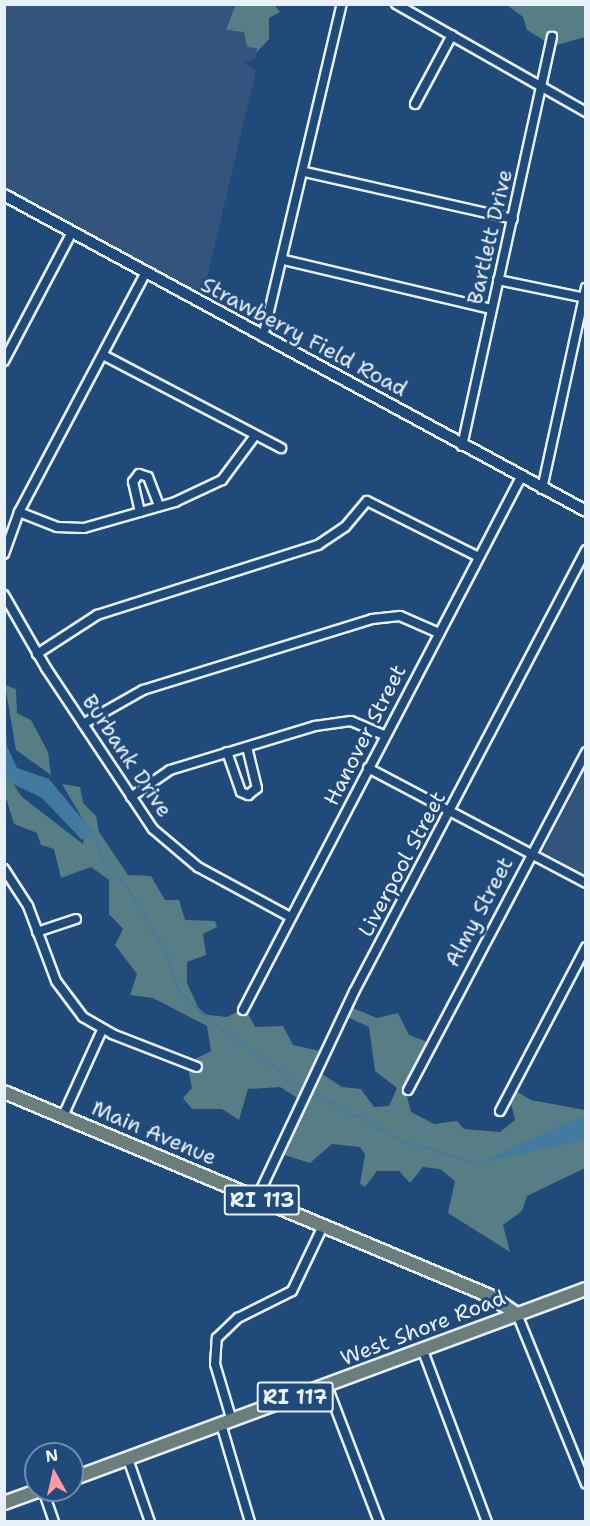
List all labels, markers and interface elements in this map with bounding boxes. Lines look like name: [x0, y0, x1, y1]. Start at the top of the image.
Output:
street label: Bartlett Drive: [462, 167, 518, 307]
street label: Strawberry Field Road: [197, 272, 411, 402]
street label: Hanover Street: [319, 660, 411, 810]
street label: Burbank Drive: [77, 690, 177, 822]
street label: Liverpool Street: [353, 787, 451, 941]
street label: Almy Street: [440, 853, 518, 971]
street label: Main Avenue: [88, 1095, 220, 1171]
road number: RI 113: [223, 1183, 301, 1217]
street label: West Shore Road: [337, 1285, 509, 1371]
road number: RI 117: [256, 1380, 334, 1414]
north arrow: [24, 1442, 84, 1502]
text: N: [44, 1444, 59, 1467]

